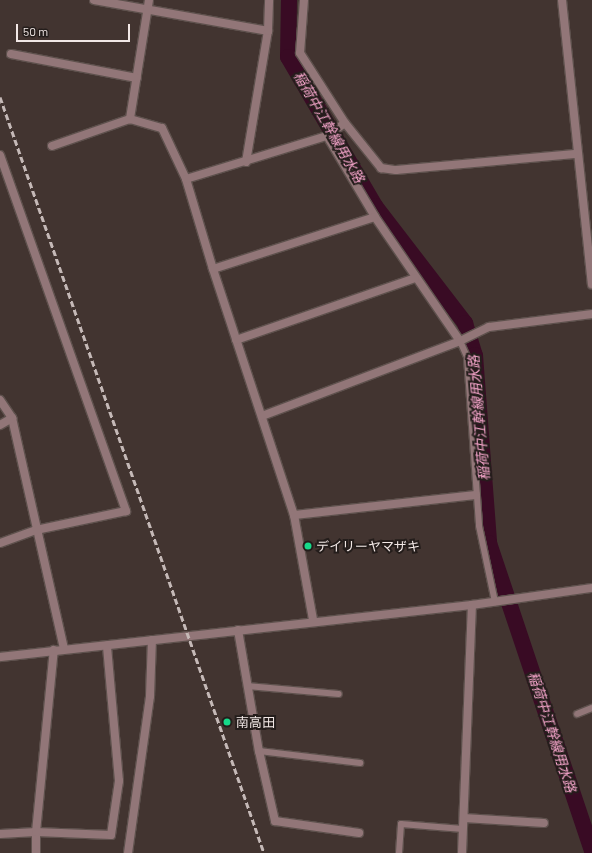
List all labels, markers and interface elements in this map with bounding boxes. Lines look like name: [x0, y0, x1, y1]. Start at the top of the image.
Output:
scale bar: [18, 16, 132, 42]
text: 50 m: [23, 24, 48, 38]
water label: 稲荷中江幹線用水路: [290, 68, 368, 186]
water label: 稲荷中江幹線用水路: [465, 355, 493, 481]
place label: デイリーヤマザキ: [316, 538, 420, 554]
marker: デイリーヤマザキ: [303, 541, 313, 551]
water label: 稲荷中江幹線用水路: [525, 669, 579, 795]
place label: 南高田: [236, 714, 275, 730]
marker: 南高田: [221, 716, 233, 728]

